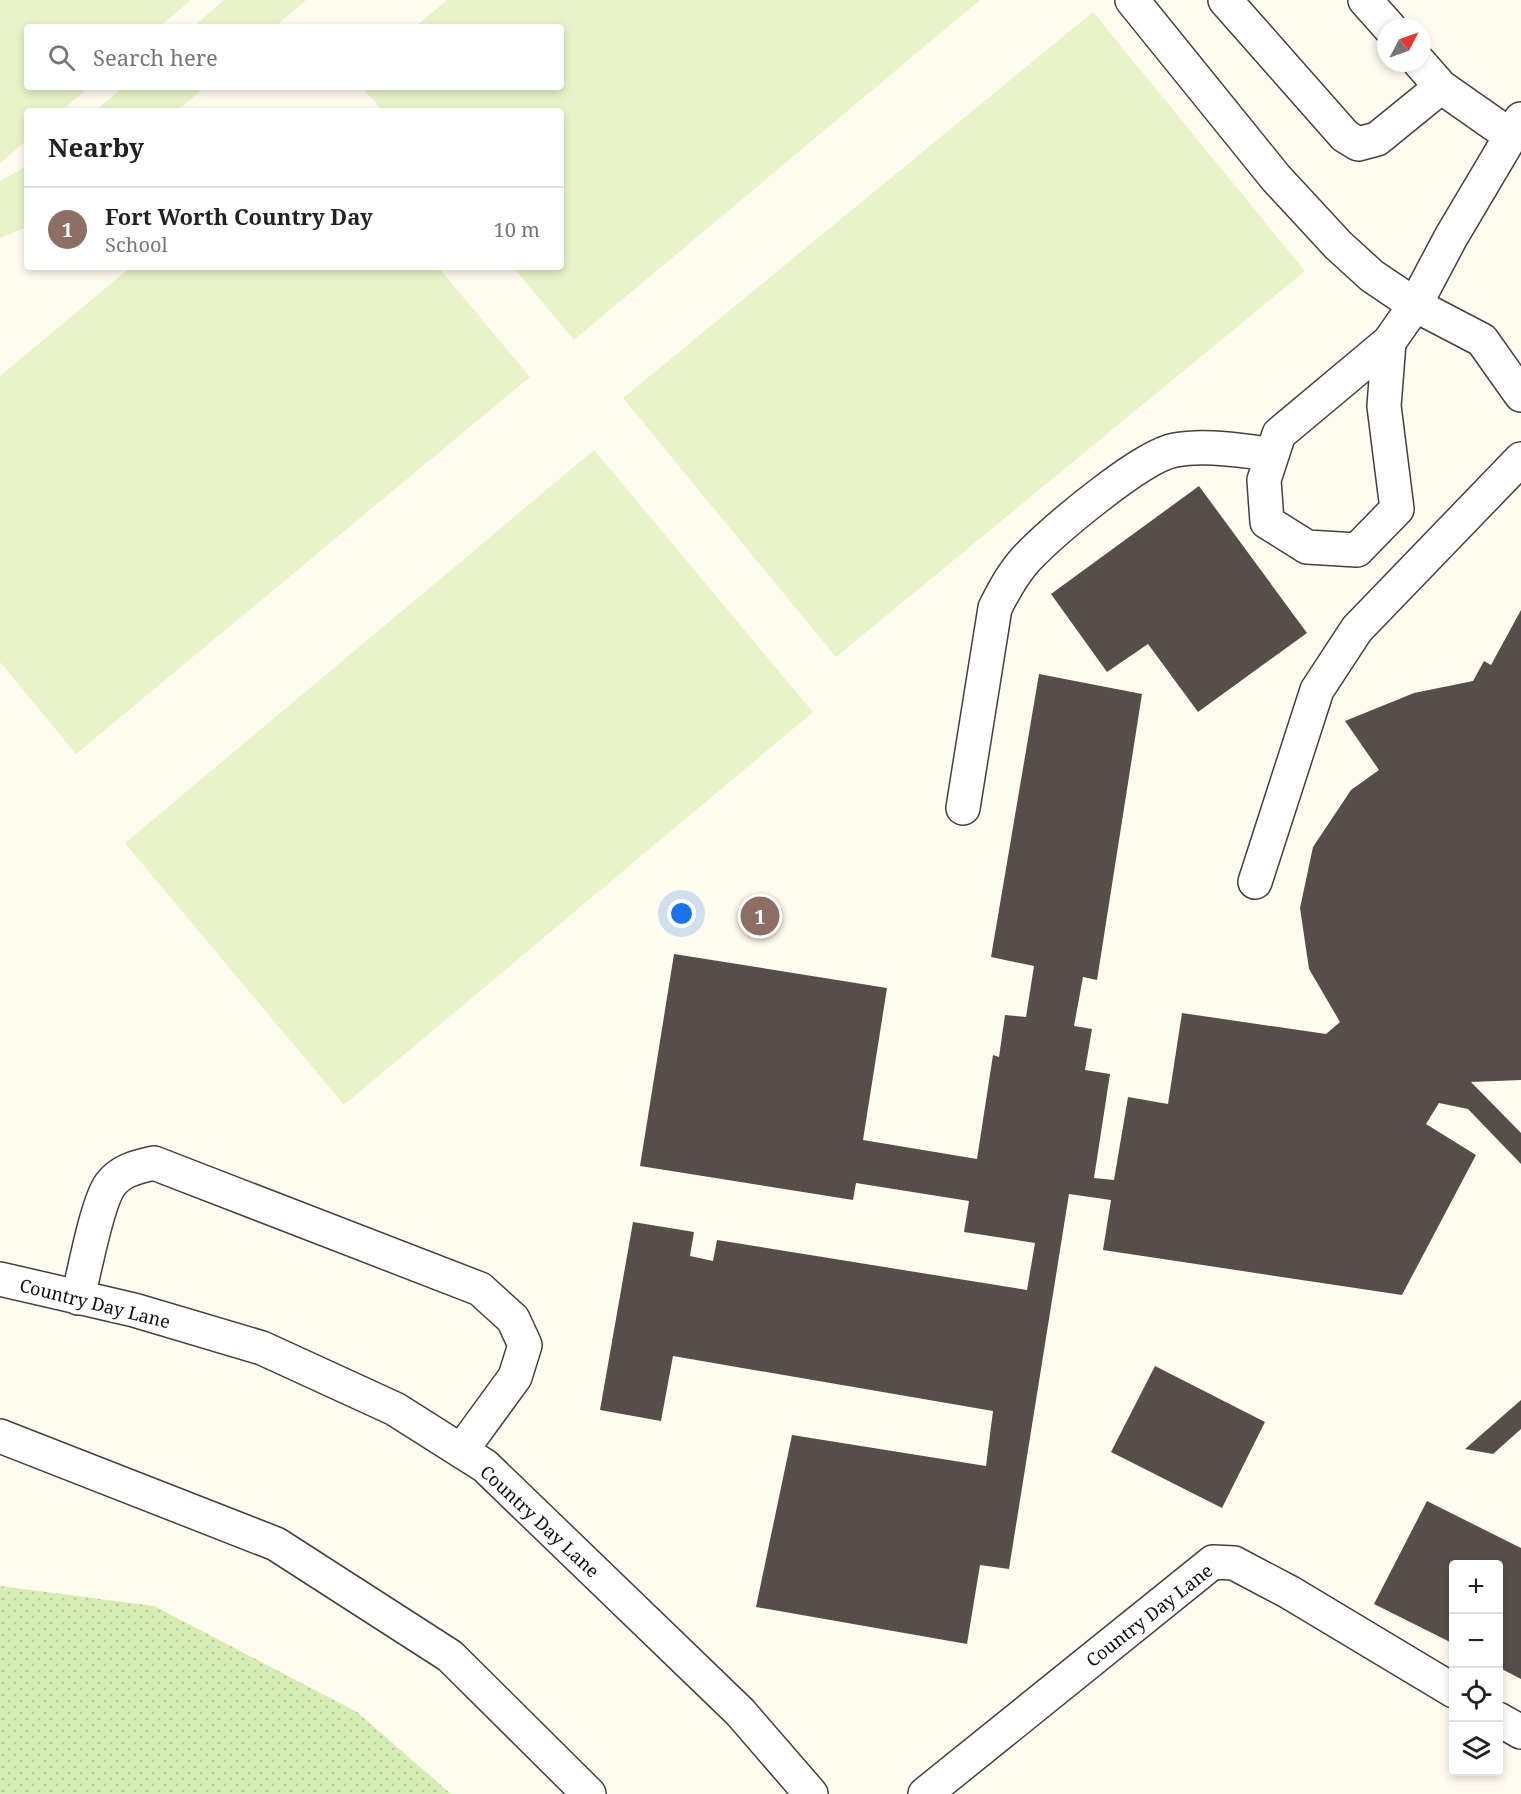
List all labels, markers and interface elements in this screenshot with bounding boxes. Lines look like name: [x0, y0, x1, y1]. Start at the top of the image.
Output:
north arrow: [1377, 18, 1431, 72]
search box: [24, 24, 564, 90]
icon: search: [45, 41, 78, 74]
text: Search here: [93, 42, 218, 72]
text: Nearby: [48, 129, 144, 165]
text: Fort Worth Country Day: [105, 201, 373, 231]
text: 1: [62, 216, 73, 243]
text: 10 m: [494, 216, 540, 243]
text: School: [105, 231, 168, 258]
pin: 1: [740, 894, 780, 938]
your location: [667, 899, 696, 928]
street label: Country Day Lane: [17, 1273, 173, 1333]
street label: Country Day Lane: [475, 1460, 605, 1582]
street label: Country Day Lane: [1081, 1558, 1217, 1672]
map controls: [1449, 1560, 1503, 1776]
button: +: [1449, 1560, 1503, 1614]
button: −: [1449, 1614, 1503, 1668]
button: locate: [1449, 1668, 1503, 1722]
button: layers: [1449, 1722, 1503, 1776]

